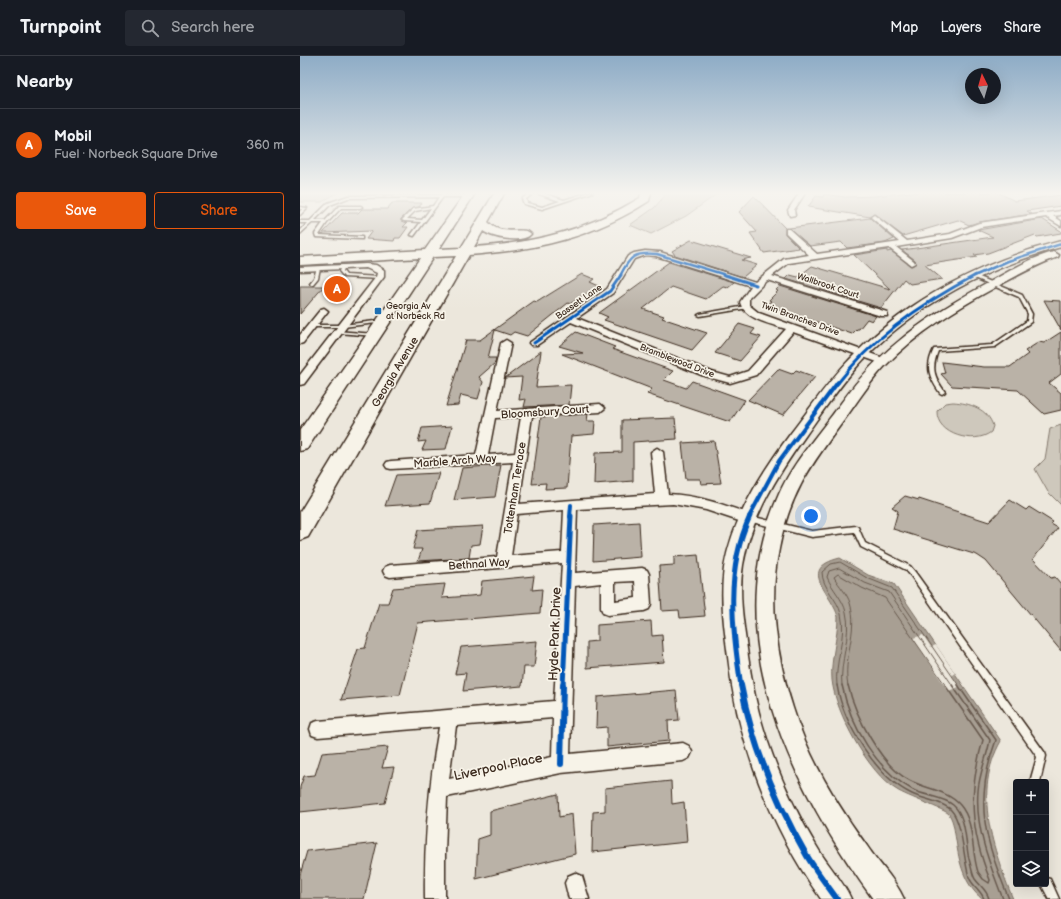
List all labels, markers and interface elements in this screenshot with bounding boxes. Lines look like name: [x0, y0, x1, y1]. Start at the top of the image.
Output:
search box: [125, 10, 405, 46]
text: Turnpoint: [20, 16, 101, 39]
icon: search: [139, 17, 161, 39]
text: Search here: [171, 18, 254, 37]
text: Map: [890, 19, 918, 36]
text: Layers: [940, 19, 982, 36]
text: Share: [1004, 19, 1041, 36]
north arrow: [965, 68, 1001, 104]
text: Nearby: [16, 72, 73, 92]
text: Mobil: [54, 127, 92, 146]
text: A: [25, 137, 33, 153]
text: 360 m: [246, 137, 284, 153]
text: Fuel · Norbeck Square Drive: [54, 146, 218, 162]
button: Save: [16, 192, 146, 229]
button: Share: [154, 192, 284, 229]
street label: Wallbrook Court: [796, 271, 861, 301]
pin: A: [324, 274, 350, 304]
street label: Bassett Lane: [554, 282, 605, 322]
street label: Twin Branches Drive: [759, 300, 841, 339]
place label: Georgia Av at Norbeck Rd: [386, 301, 445, 322]
marker: Georgia Av at Norbeck Rd: [373, 306, 383, 316]
street label: Georgia Avenue: [369, 334, 421, 410]
street label: Bramblewood Drive: [638, 342, 717, 381]
street label: Bloomsbury Court: [500, 402, 590, 422]
street label: Tottenham Terrace: [501, 441, 529, 535]
street label: Marble Arch Way: [413, 452, 497, 470]
your location: [801, 506, 821, 526]
street label: Bethnal Way: [448, 555, 510, 573]
street label: Hyde Park Drive: [545, 587, 565, 681]
street label: Liverpool Place: [452, 750, 544, 784]
map controls: [1013, 779, 1049, 887]
button: +: [1013, 779, 1049, 815]
button: −: [1013, 815, 1049, 851]
button: layers: [1013, 851, 1049, 887]

